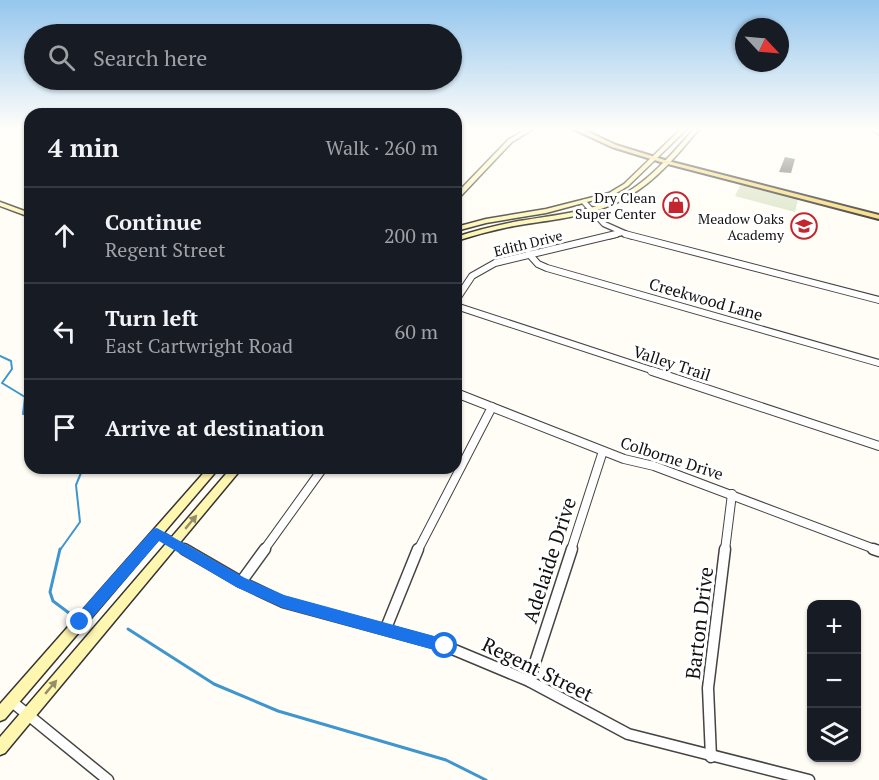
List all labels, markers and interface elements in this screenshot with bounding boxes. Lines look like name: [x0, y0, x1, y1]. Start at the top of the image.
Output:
north arrow: [735, 18, 789, 72]
search box: [24, 24, 462, 90]
icon: search: [45, 41, 78, 74]
text: Search here: [93, 43, 207, 72]
text: 4 min: [48, 130, 119, 164]
text: Walk · 260 m: [326, 134, 438, 161]
place label: Dry Clean Super Center: [575, 188, 657, 223]
shop icon: Dry Clean Super Center: [661, 190, 691, 220]
text: Continue: [105, 207, 202, 236]
place label: Meadow Oaks Academy: [698, 209, 785, 244]
school or university icon: Meadow Oaks Academy: [789, 211, 819, 241]
icon: ahead: [48, 219, 81, 252]
text: 200 m: [384, 222, 438, 249]
street label: Edith Drive: [492, 225, 564, 261]
text: Regent Street: [105, 236, 226, 263]
street label: Creekwood Lane: [647, 272, 765, 326]
text: Turn left: [105, 303, 198, 332]
icon: left: [48, 315, 81, 348]
text: 60 m: [395, 318, 438, 345]
text: East Cartwright Road: [105, 332, 293, 359]
street label: Valley Trail: [630, 340, 714, 386]
icon: arrive: [48, 411, 81, 444]
text: Arrive at destination: [105, 413, 324, 442]
street label: Colborne Drive: [618, 431, 726, 485]
street label: Adelaide Drive: [516, 494, 582, 626]
one-way arrow: [184, 515, 197, 530]
street label: Barton Drive: [679, 565, 719, 681]
map controls: [807, 600, 861, 762]
button: +: [807, 600, 861, 654]
route end: [66, 608, 92, 634]
street label: Regent Street: [478, 630, 599, 708]
route start: [431, 632, 457, 658]
button: −: [807, 654, 861, 708]
one-way arrow: [45, 679, 58, 695]
button: layers: [807, 708, 861, 762]

